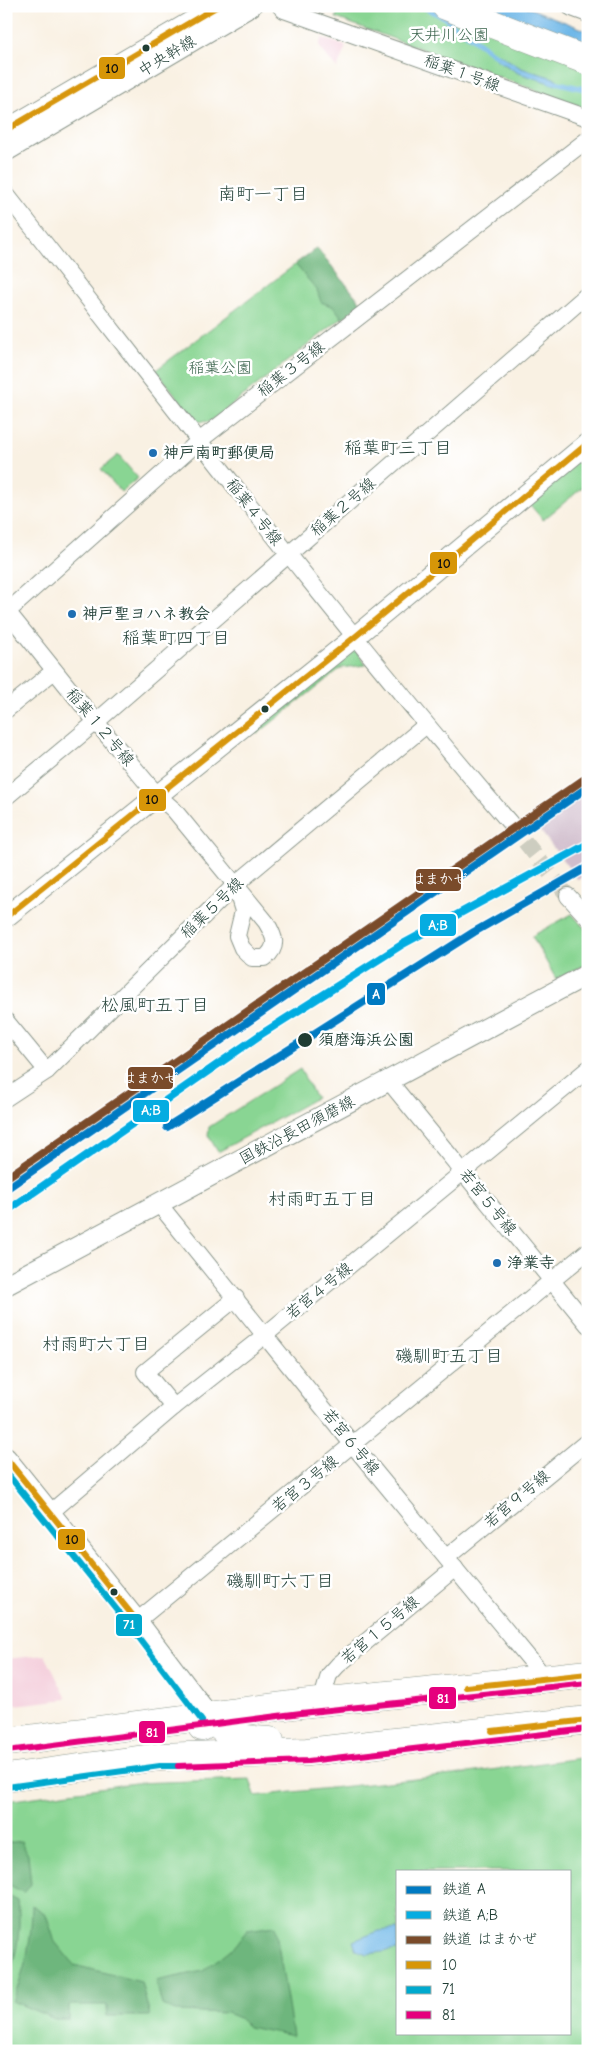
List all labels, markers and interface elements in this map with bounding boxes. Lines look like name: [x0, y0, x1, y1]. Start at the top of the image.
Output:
park label: 天井川公園: [409, 26, 489, 44]
street label: 中央幹線: [135, 32, 199, 80]
unlabelled marker: [141, 43, 151, 53]
street label: 稲葉１号線: [421, 51, 503, 95]
line badge: 10: [98, 56, 126, 80]
text: 10: [105, 60, 119, 77]
district label: 南町一丁目: [218, 184, 308, 205]
street label: 稲葉３号線: [254, 337, 328, 401]
park label: 稲葉公園: [188, 359, 252, 377]
district label: 稲葉町三丁目: [344, 438, 452, 459]
place label: 神戸南町郵便局: [163, 444, 275, 462]
marker: 神戸南町郵便局: [147, 447, 159, 459]
street label: 稲葉２号線: [307, 474, 379, 540]
street label: 稲葉４号線: [222, 475, 286, 549]
line badge: 10: [429, 551, 458, 575]
text: 10: [437, 555, 451, 572]
place label: 神戸聖ヨハネ教会: [82, 605, 210, 623]
marker: 神戸聖ヨハネ教会: [66, 608, 78, 620]
district label: 稲葉町四丁目: [122, 628, 230, 649]
street label: 稲葉１２号線: [62, 684, 138, 770]
unlabelled marker: [260, 704, 270, 714]
line badge: 10: [138, 788, 167, 812]
text: 10: [145, 791, 159, 808]
line badge: はまかぜ: [415, 868, 462, 892]
text: はまかぜ: [411, 871, 467, 888]
street label: 稲葉５号線: [177, 874, 247, 942]
line badge: A;B: [419, 913, 457, 937]
text: A;B: [428, 917, 448, 934]
line badge: A: [366, 982, 386, 1006]
text: A: [372, 986, 380, 1003]
district label: 松風町五丁目: [101, 995, 209, 1016]
marker: 須磨海浜公園: [296, 1031, 314, 1049]
place label: 須磨海浜公園: [318, 1031, 414, 1049]
line badge: はまかぜ: [127, 1066, 174, 1090]
text: はまかぜ: [122, 1070, 178, 1087]
street label: 国鉄沿長田須磨線: [236, 1092, 358, 1168]
line badge: A;B: [132, 1099, 170, 1123]
text: A;B: [141, 1102, 161, 1119]
street label: 若宮５号線: [456, 1165, 520, 1239]
district label: 村雨町五丁目: [268, 1189, 376, 1210]
place label: 浄業寺: [507, 1254, 555, 1272]
marker: 浄業寺: [491, 1257, 503, 1269]
street label: 若宮４号線: [282, 1259, 356, 1323]
district label: 村雨町六丁目: [42, 1334, 150, 1355]
district label: 磯馴町五丁目: [395, 1346, 503, 1367]
street label: 若宮６号線: [319, 1405, 383, 1479]
street label: 若宮３号線: [268, 1452, 342, 1516]
street label: 若宮９号線: [481, 1466, 553, 1532]
line badge: 10: [57, 1528, 86, 1551]
text: 10: [65, 1531, 79, 1548]
district label: 磯馴町六丁目: [226, 1571, 334, 1592]
unlabelled marker: [109, 1587, 119, 1597]
street label: 若宮１５号線: [337, 1592, 423, 1668]
line badge: 71: [115, 1613, 143, 1637]
text: 71: [123, 1616, 135, 1633]
line badge: 81: [428, 1686, 457, 1710]
text: 81: [437, 1690, 449, 1707]
line badge: 81: [138, 1720, 166, 1744]
text: 81: [146, 1724, 158, 1741]
legend: [396, 1870, 572, 2034]
text: 鉄道 A: [442, 1880, 486, 1898]
text: 鉄道 A;B: [442, 1906, 498, 1924]
text: 鉄道 はまかぜ: [442, 1930, 537, 1948]
text: 10: [442, 1956, 457, 1974]
text: 71: [442, 1980, 455, 1998]
text: 81: [442, 2006, 456, 2024]

